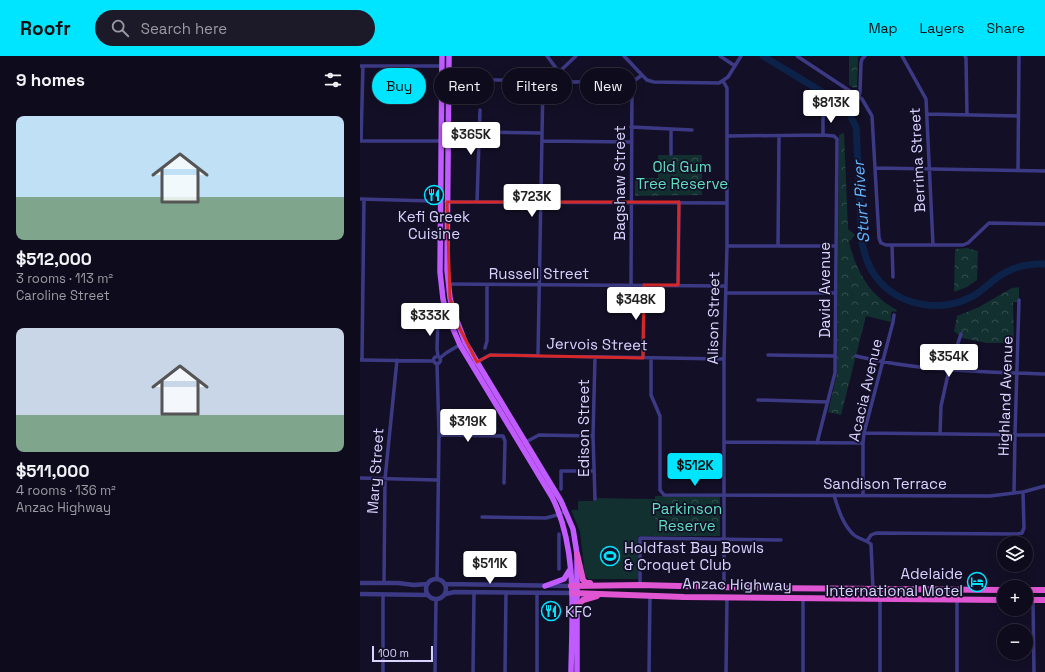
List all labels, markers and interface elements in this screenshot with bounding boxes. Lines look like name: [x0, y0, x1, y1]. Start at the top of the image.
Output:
search box: [95, 10, 375, 46]
text: Roofr: [20, 16, 71, 41]
icon: search: [109, 17, 131, 39]
text: Search here: [141, 19, 227, 38]
text: Map: [868, 19, 898, 37]
text: Layers: [920, 19, 964, 37]
text: Share: [986, 19, 1025, 37]
chip: Buy: [372, 68, 426, 104]
chip: Rent: [434, 68, 494, 104]
chip: Filters: [502, 68, 572, 104]
chip: New: [580, 68, 636, 104]
text: 9 homes: [16, 69, 85, 91]
icon: filters: [322, 69, 344, 91]
pin: $813K: [803, 90, 859, 124]
text: $813K: [812, 94, 850, 111]
street label: Berrima Street: [905, 107, 929, 213]
pin: $365K: [443, 122, 499, 156]
street label: Bagshaw Street: [610, 125, 629, 241]
text: $365K: [451, 126, 491, 143]
icon: home: [144, 142, 216, 214]
park label: Old Gum Tree Reserve: [636, 157, 728, 193]
water label: Sturt River: [848, 158, 874, 244]
restaurant icon: Kefi Greek Cuisine: [423, 184, 445, 206]
pin: $723K: [504, 184, 560, 218]
text: $723K: [513, 188, 551, 205]
place label: Kefi Greek Cuisine: [398, 207, 470, 243]
street label: David Avenue: [815, 242, 834, 338]
text: $512,000: [16, 248, 92, 270]
street label: Russell Street: [489, 264, 589, 283]
text: 3 rooms · 113 m²: [16, 270, 113, 287]
street label: Alison Street: [703, 271, 723, 365]
text: Caroline Street: [16, 287, 110, 304]
pin: $348K: [608, 287, 664, 321]
text: $348K: [616, 291, 656, 308]
pin: $333K: [402, 303, 458, 337]
text: $333K: [410, 307, 450, 324]
street label: Jervois Street: [546, 334, 648, 354]
street label: Highland Avenue: [993, 336, 1017, 456]
street label: Acacia Avenue: [844, 337, 886, 443]
pin: $354K: [921, 344, 977, 378]
text: $354K: [929, 348, 969, 365]
icon: home: [144, 354, 216, 426]
street label: Edison Street: [574, 379, 593, 477]
pin: $319K: [440, 409, 496, 443]
text: $319K: [449, 413, 487, 430]
street label: Mary Street: [363, 427, 387, 515]
pin: $512K: [667, 453, 723, 487]
text: $512K: [676, 457, 714, 474]
text: $511,000: [16, 460, 89, 482]
street label: Sandison Terrace: [823, 474, 947, 493]
text: 4 rooms · 136 m²: [16, 482, 116, 499]
text: Anzac Highway: [16, 499, 111, 516]
park label: Parkinson Reserve: [652, 499, 722, 535]
map controls: [997, 536, 1033, 660]
button: layers: [997, 536, 1033, 572]
place label: Holdfast Bay Bowls & Croquet Club: [624, 538, 764, 574]
sports icon: Holdfast Bay Bowls & Croquet Club: [599, 545, 621, 567]
pin: $511K: [462, 551, 518, 585]
text: $511K: [472, 555, 508, 572]
place label: Adelaide International Motel: [826, 564, 963, 600]
hotel icon: Adelaide International Motel: [966, 571, 988, 593]
street label: Anzac Highway: [682, 574, 792, 594]
button: +: [997, 580, 1033, 616]
restaurant icon: KFC: [540, 600, 562, 622]
place label: KFC: [565, 602, 592, 621]
button: −: [997, 624, 1033, 660]
scale bar: [372, 644, 433, 663]
text: 100 m: [378, 646, 409, 660]

